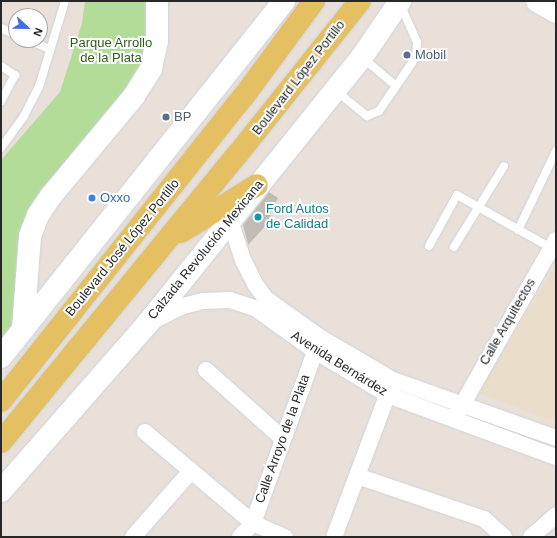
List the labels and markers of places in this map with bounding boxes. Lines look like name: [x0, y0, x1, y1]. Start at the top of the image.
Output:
place label: Mobil: [415, 47, 446, 63]
marker: Mobil: [402, 50, 412, 60]
place label: BP: [174, 109, 191, 125]
marker: BP: [161, 112, 171, 122]
place label: Oxxo: [100, 190, 130, 206]
marker: Oxxo: [87, 193, 97, 203]
place label: Ford Autos de Calidad: [266, 202, 330, 233]
marker: Ford Autos de Calidad: [253, 212, 263, 222]

